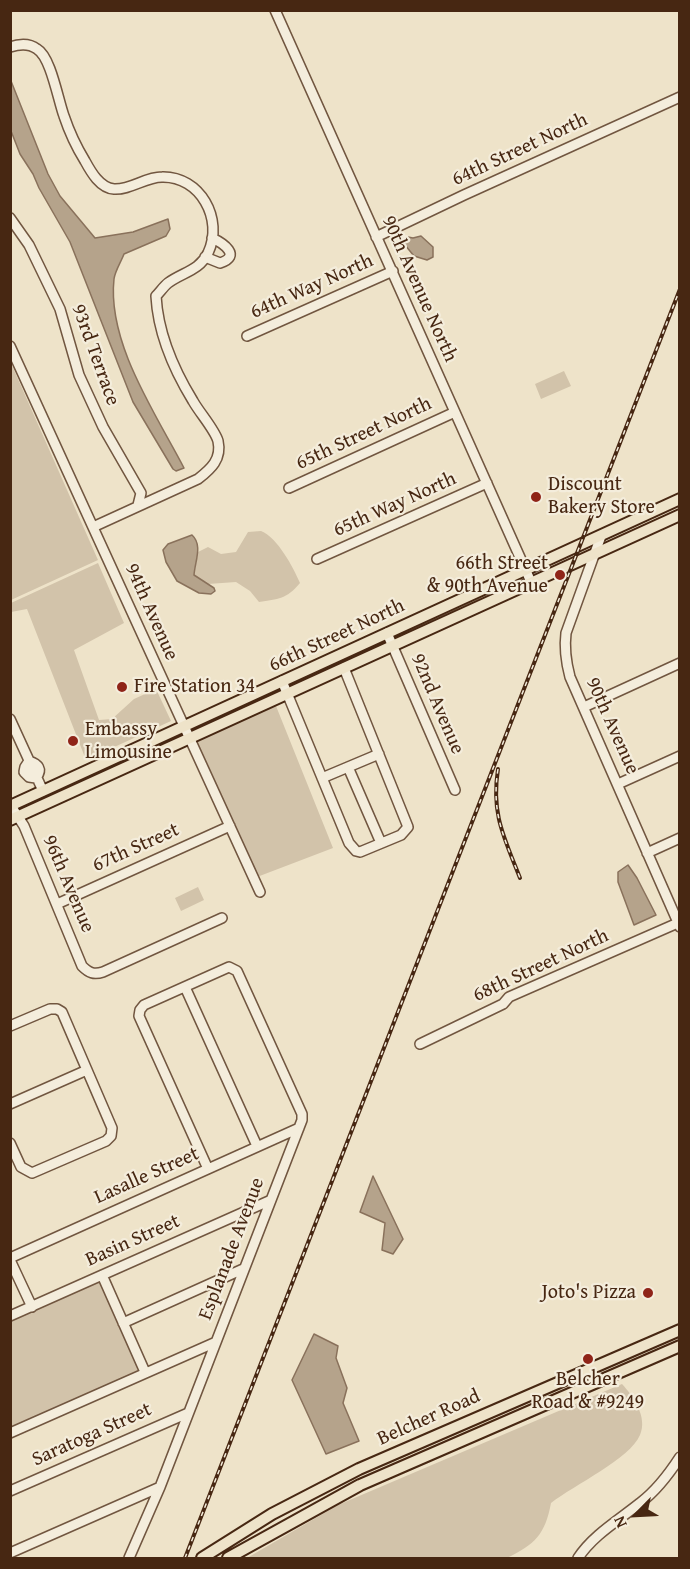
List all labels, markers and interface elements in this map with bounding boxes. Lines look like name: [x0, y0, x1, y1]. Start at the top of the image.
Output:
street label: 64th Street North: [448, 108, 592, 192]
street label: 90th Avenue North: [376, 212, 462, 366]
street label: 64th Way North: [247, 249, 377, 325]
street label: 93rd Terrace: [66, 301, 124, 409]
street label: 65th Street North: [292, 392, 436, 476]
street label: 65th Way North: [330, 467, 460, 543]
place label: Discount Bakery Store: [548, 473, 655, 520]
marker: Discount Bakery Store: [529, 490, 543, 504]
place label: 66th Street & 90th Avenue: [427, 552, 548, 599]
street label: 94th Avenue: [119, 560, 183, 664]
marker: 66th Street & 90th Avenue: [553, 568, 567, 582]
street label: 66th Street North: [265, 594, 409, 678]
street label: 92nd Avenue: [405, 650, 469, 758]
street label: 90th Avenue: [580, 674, 644, 778]
place label: Fire Station 34: [134, 675, 255, 699]
marker: Fire Station 34: [115, 680, 129, 694]
place label: Embassy Limousine: [85, 718, 172, 765]
marker: Embassy Limousine: [66, 734, 80, 748]
street label: 67th Street: [89, 818, 183, 878]
street label: 96th Avenue: [37, 832, 99, 936]
street label: 68th Street North: [469, 924, 613, 1008]
street label: Lasalle Street: [91, 1142, 203, 1210]
street label: Esplanade Avenue: [194, 1174, 270, 1324]
street label: Basin Street: [82, 1210, 184, 1272]
place label: Joto's Pizza: [541, 1281, 636, 1305]
marker: Joto's Pizza: [641, 1286, 655, 1300]
marker: Belcher Road & #9249: [581, 1352, 595, 1366]
place label: Belcher Road & #9249: [532, 1368, 644, 1415]
street label: Belcher Road: [374, 1385, 484, 1451]
street label: Saratoga Street: [28, 1398, 156, 1472]
north arrow: [606, 1485, 666, 1545]
text: N: [606, 1513, 633, 1532]

